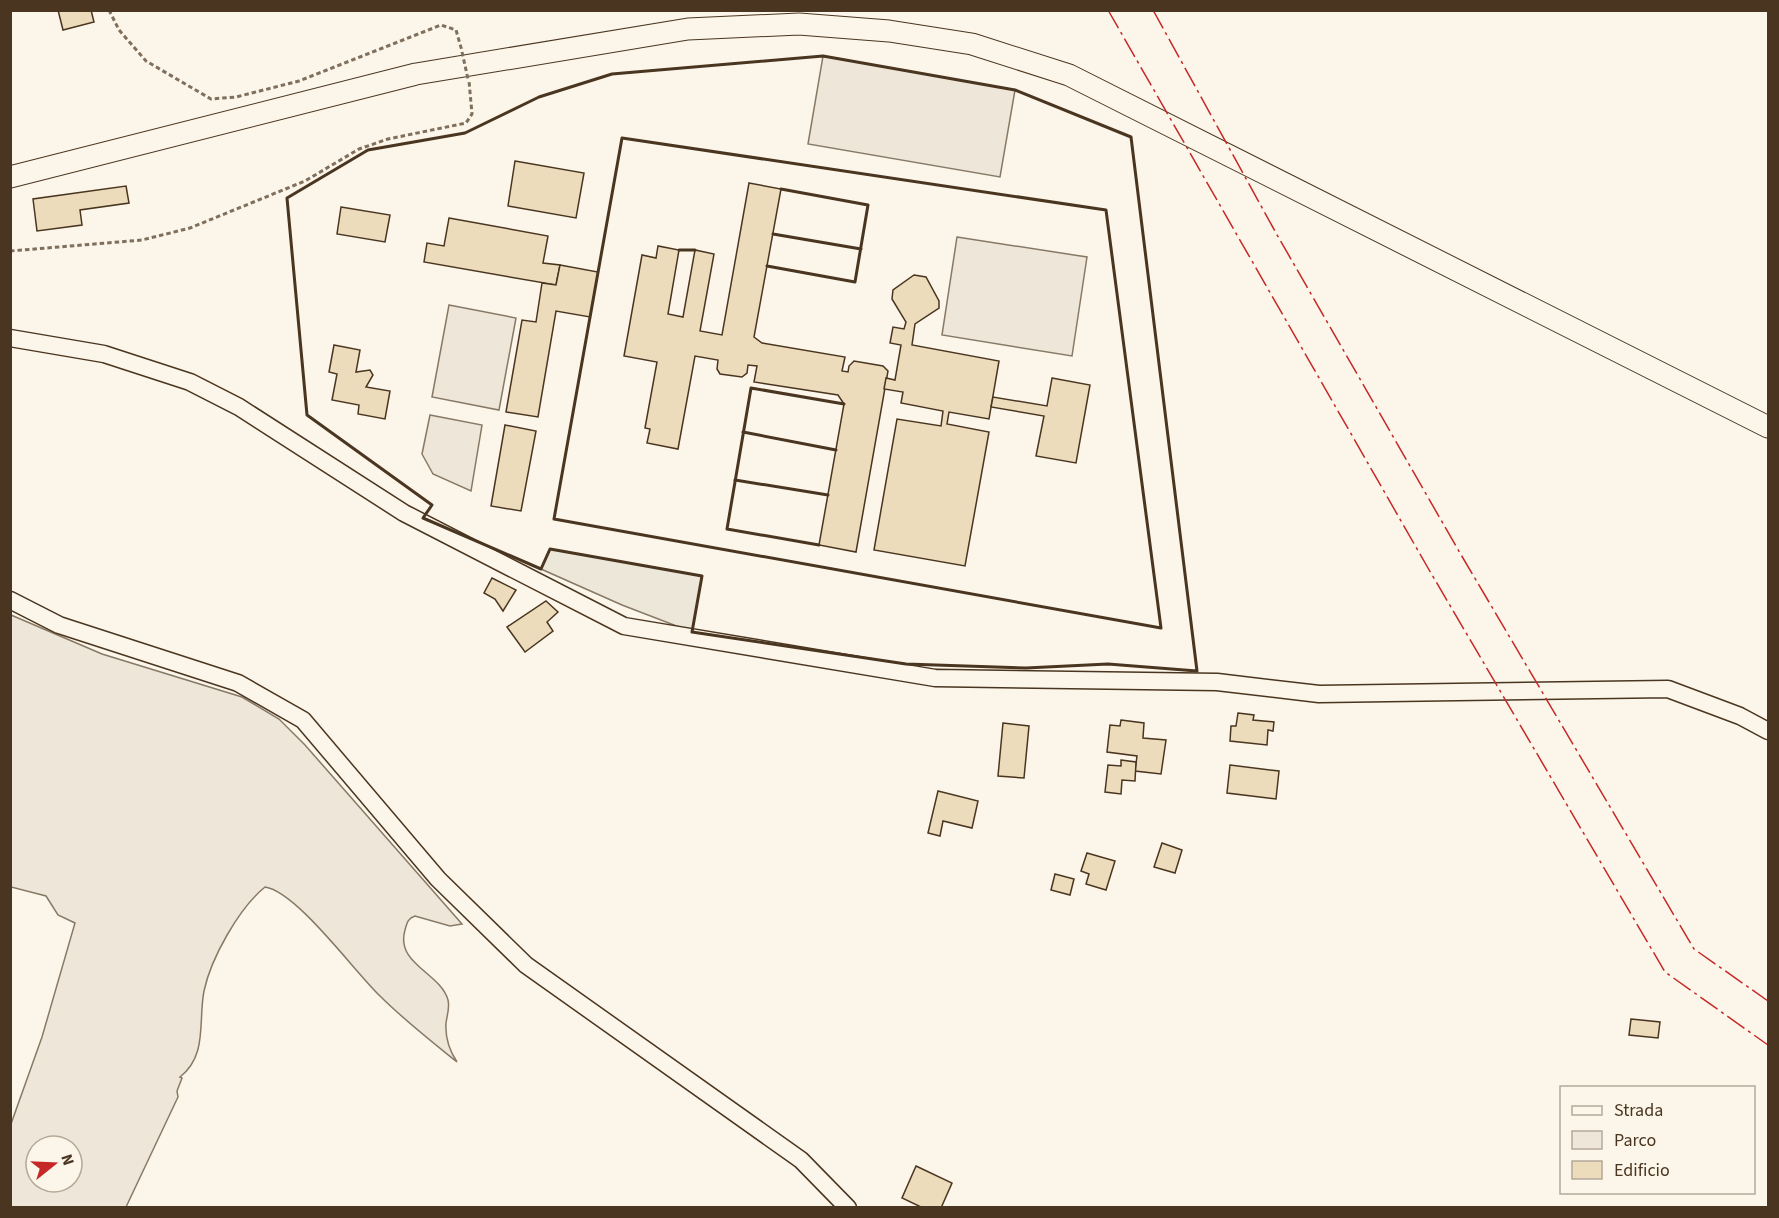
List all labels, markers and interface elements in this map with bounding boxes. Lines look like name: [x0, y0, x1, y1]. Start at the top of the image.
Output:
legend: [1560, 1086, 1755, 1194]
text: Strada: [1614, 1098, 1663, 1123]
text: Parco: [1614, 1128, 1656, 1153]
north arrow: [24, 1134, 84, 1194]
text: N: [55, 1151, 79, 1168]
text: Edificio: [1614, 1158, 1670, 1183]

